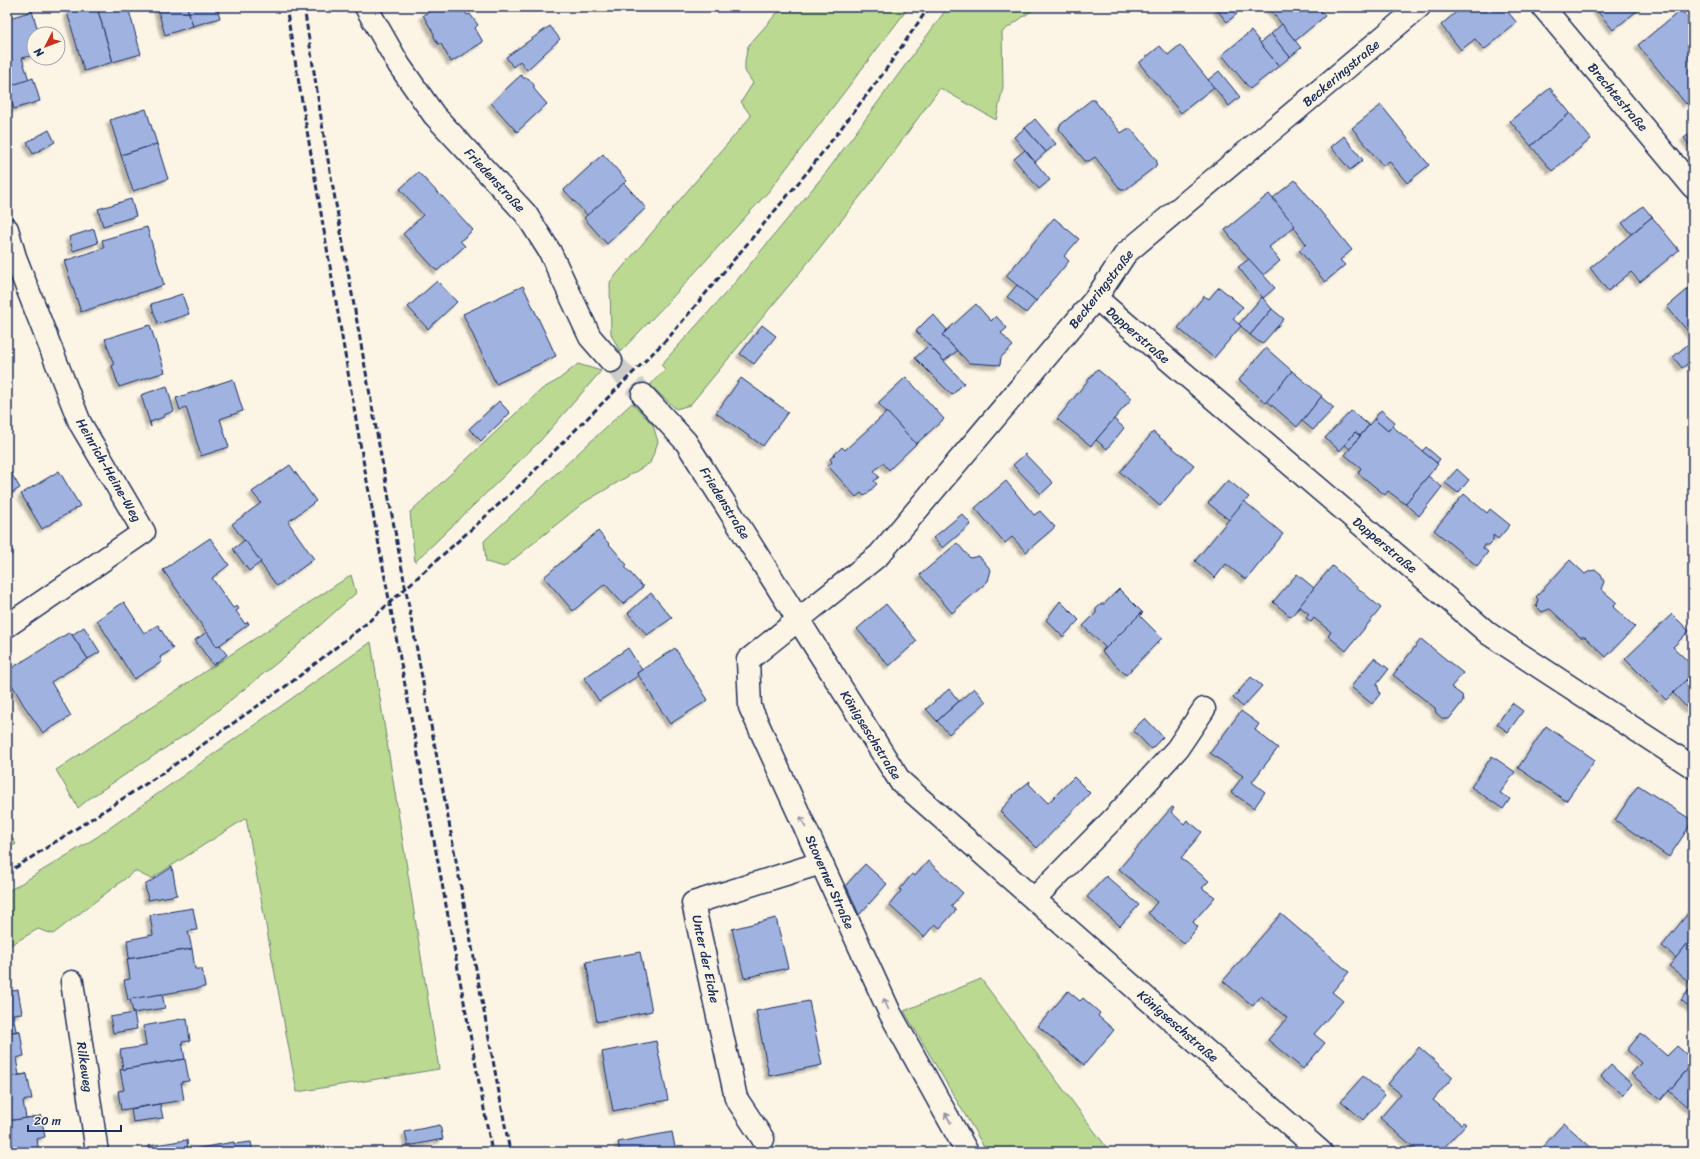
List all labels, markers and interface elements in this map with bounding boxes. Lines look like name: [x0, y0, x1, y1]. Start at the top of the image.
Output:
north arrow: [26, 26, 66, 66]
street label: Beckeringstraße: [1297, 33, 1385, 113]
text: N: [29, 43, 49, 62]
street label: Brechtestraße: [1582, 57, 1654, 137]
street label: Friedenstraße: [459, 142, 532, 218]
street label: Beckeringstraße: [1062, 244, 1140, 334]
street label: Dapperstraße: [1101, 300, 1176, 370]
street label: Heinrich-Heine-Weg: [70, 414, 148, 527]
street label: Friedenstraße: [694, 462, 757, 544]
street label: Dapperstraße: [1347, 511, 1423, 579]
street label: Königseschstraße: [834, 686, 908, 785]
one-way arrow: [799, 817, 806, 829]
street label: Stoverner Straße: [799, 831, 861, 933]
street label: Unter der Eiche: [685, 913, 727, 1006]
street label: Königseschstraße: [1132, 984, 1224, 1068]
one-way arrow: [882, 999, 889, 1011]
street label: Rilkeweg: [70, 1040, 100, 1094]
scale bar: [28, 1107, 121, 1133]
text: 20 m: [34, 1110, 61, 1132]
one-way arrow: [944, 1112, 952, 1124]

